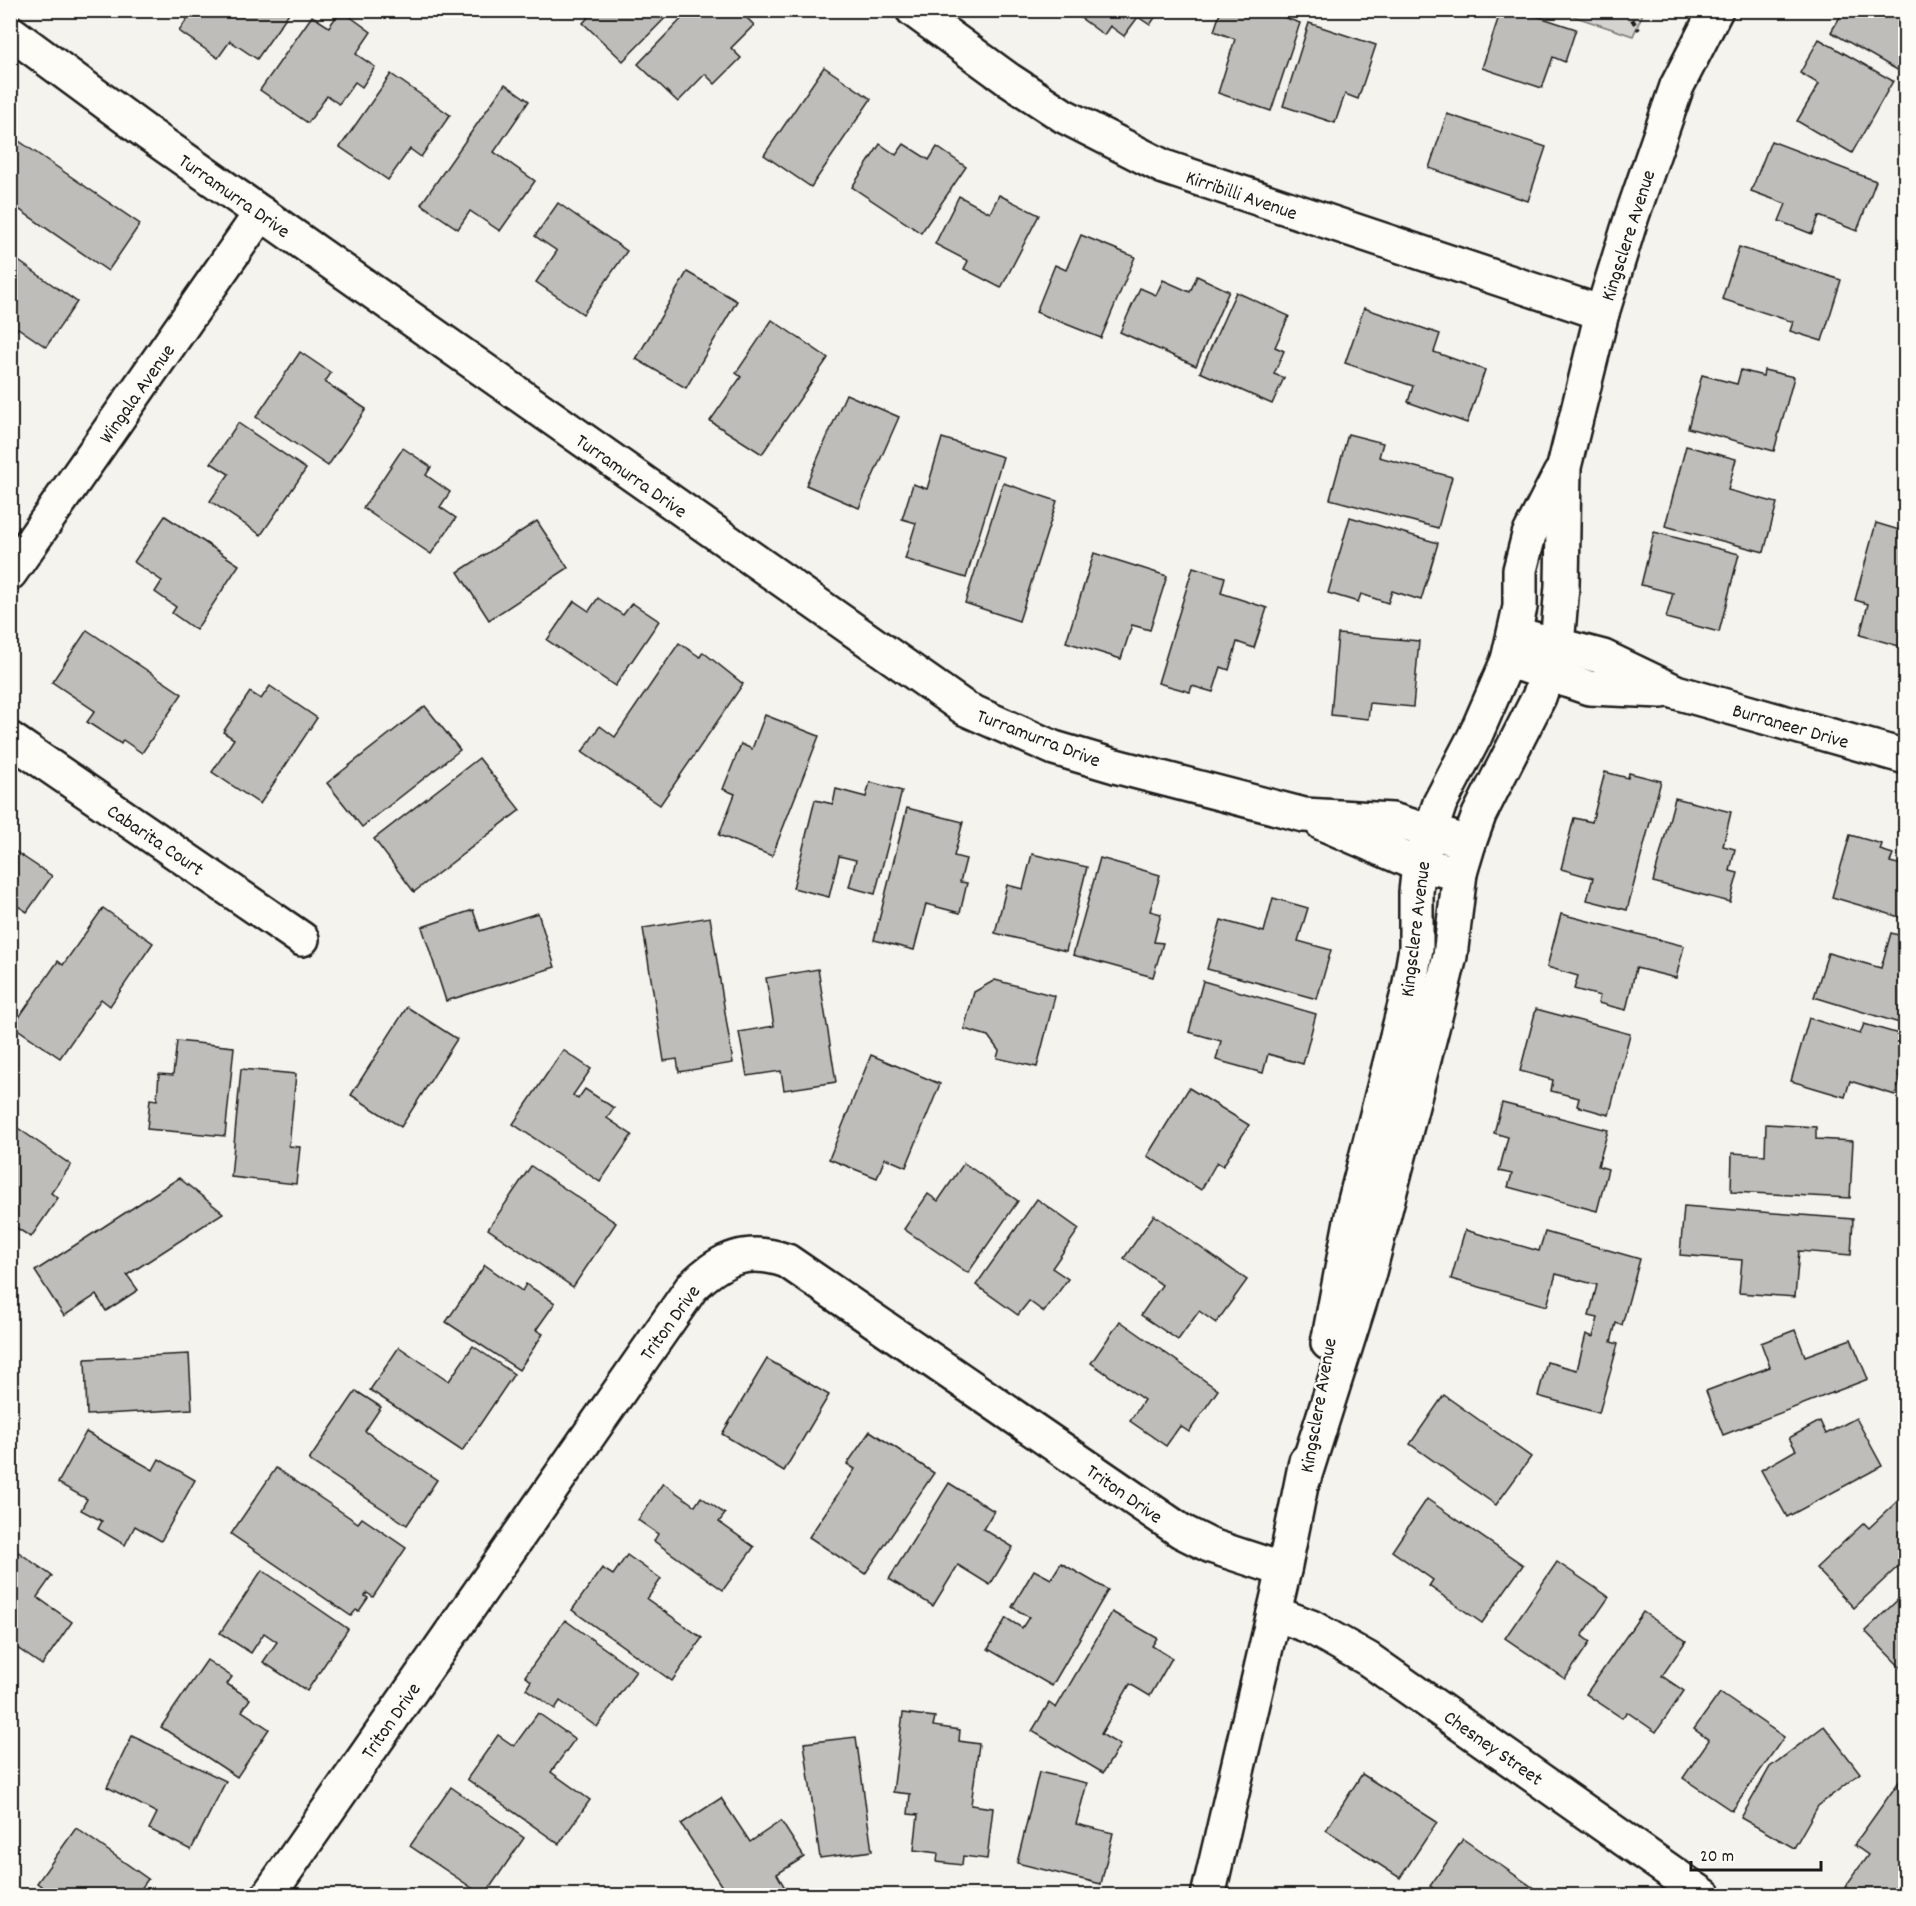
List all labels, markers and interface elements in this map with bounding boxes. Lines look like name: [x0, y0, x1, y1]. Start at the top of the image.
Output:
street label: Turramurra Drive: [172, 149, 295, 246]
street label: Kirribilli Avenue: [1182, 165, 1301, 229]
street label: Kingsclere Avenue: [1595, 167, 1664, 305]
street label: Wingala Avenue: [94, 339, 183, 450]
street label: Turramurra Drive: [569, 429, 692, 526]
street label: Burraneer Drive: [1729, 698, 1852, 758]
street label: Turramurra Drive: [972, 703, 1104, 776]
street label: Cabarita Court: [100, 799, 209, 884]
street label: Kingsclere Avenue: [1395, 860, 1439, 999]
street label: Triton Drive: [634, 1280, 709, 1367]
street label: Kingsclere Avenue: [1294, 1336, 1346, 1475]
street label: Triton Drive: [1079, 1459, 1167, 1532]
street label: Triton Drive: [356, 1678, 429, 1766]
street label: Chesney Street: [1437, 1705, 1548, 1794]
scale bar: [1691, 1834, 1822, 1872]
text: 20 m: [1700, 1845, 1734, 1870]

